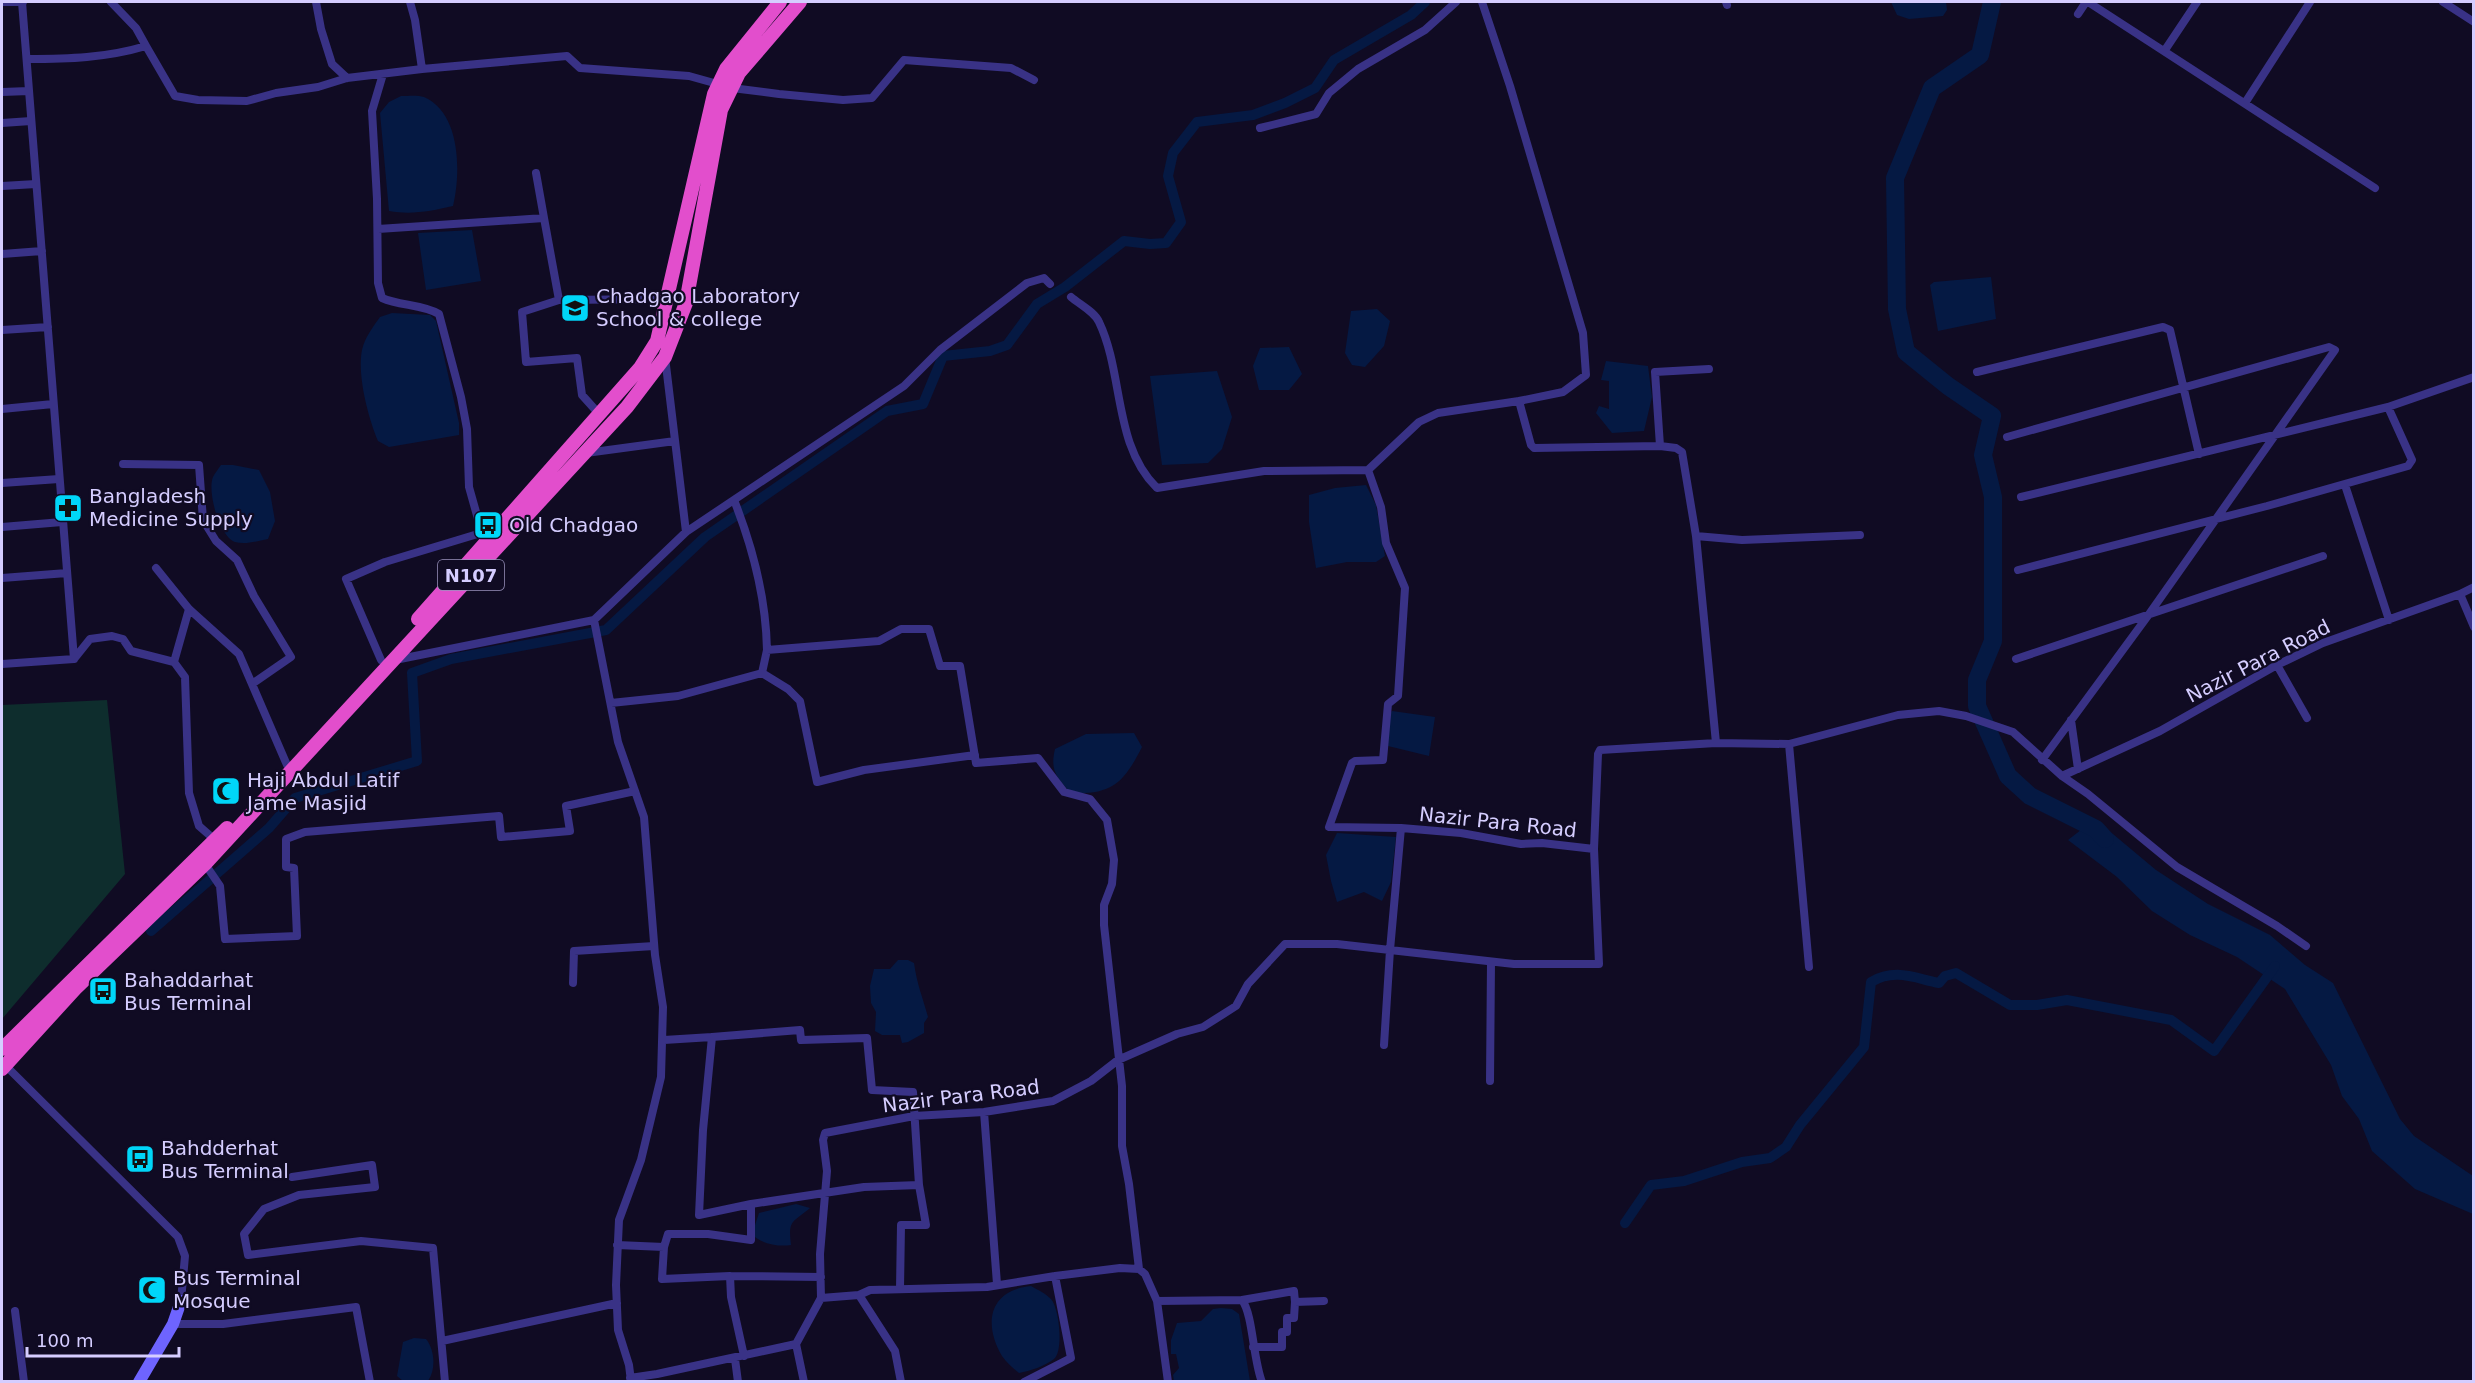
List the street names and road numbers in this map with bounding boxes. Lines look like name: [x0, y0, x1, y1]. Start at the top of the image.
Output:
road number: N107: [438, 560, 504, 590]
street label: Nazir Para Road: [2182, 614, 2334, 708]
street label: Nazir Para Road: [1418, 802, 1578, 842]
street label: Nazir Para Road: [881, 1074, 1041, 1118]

